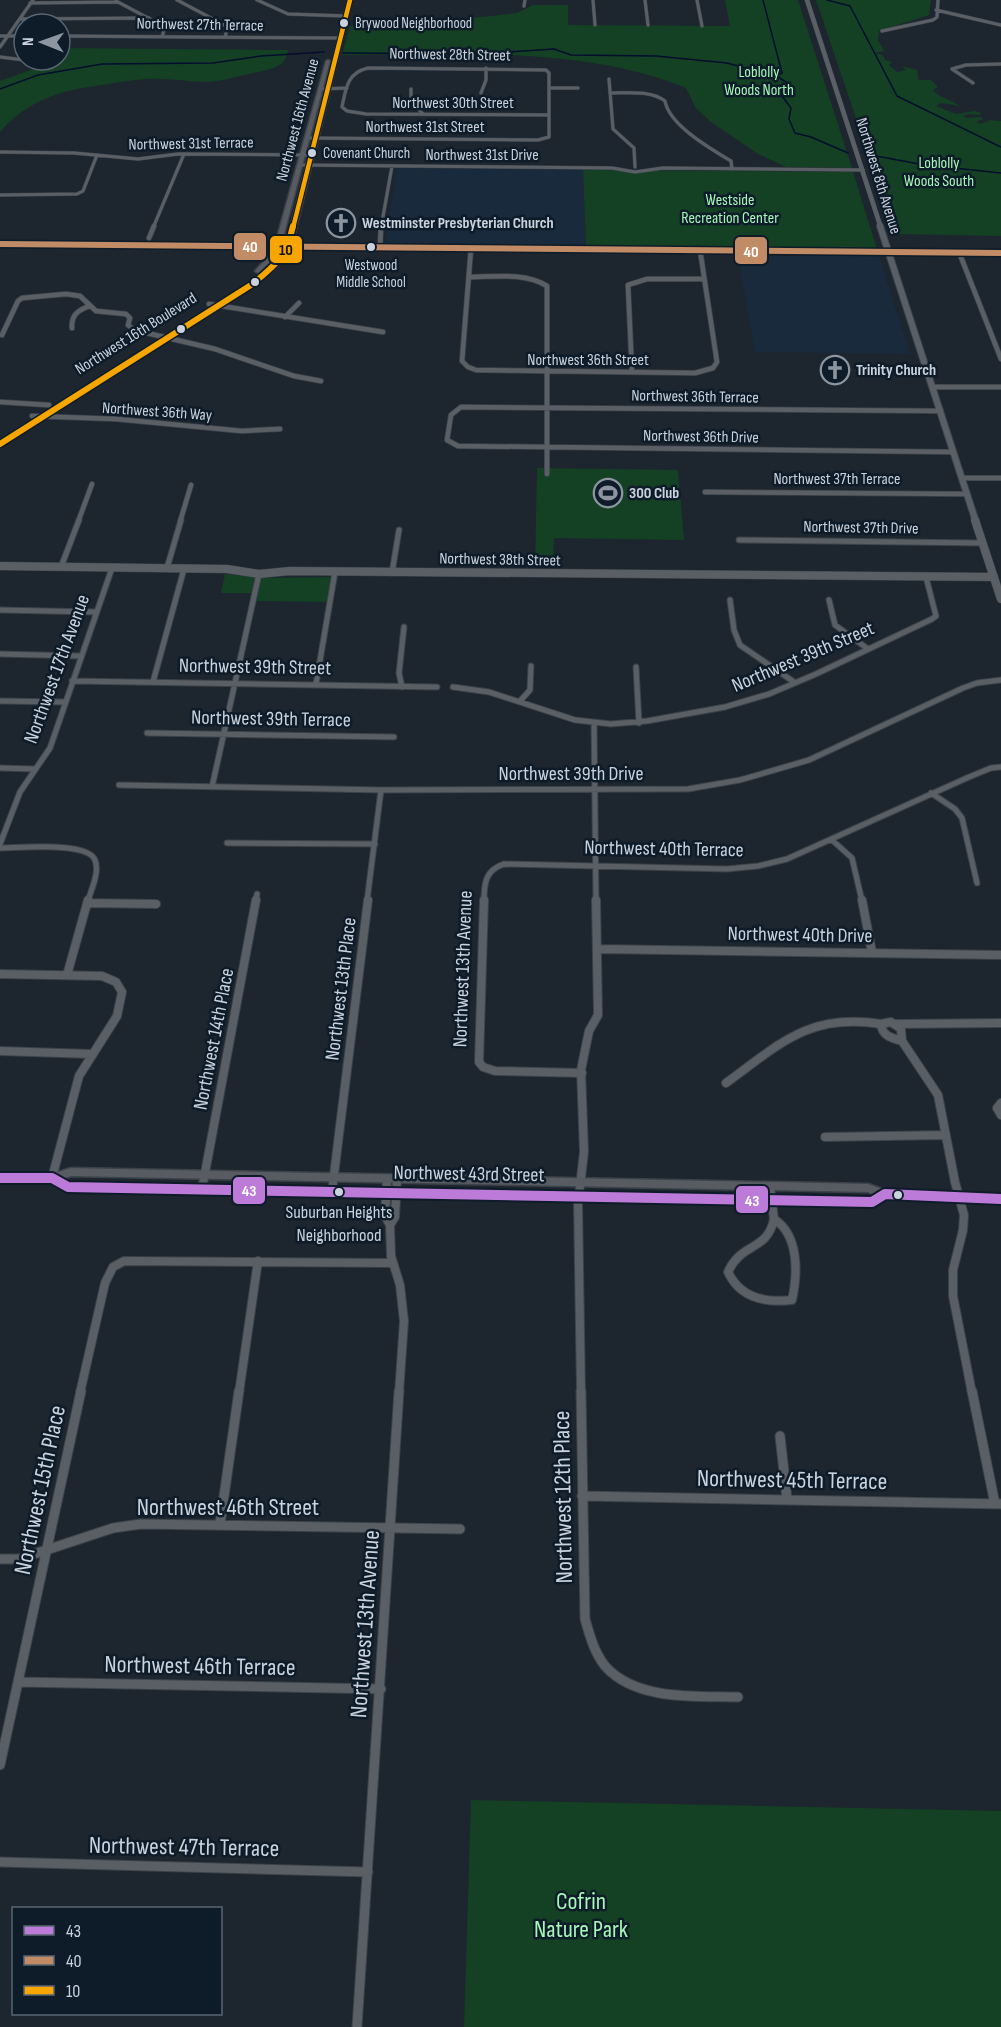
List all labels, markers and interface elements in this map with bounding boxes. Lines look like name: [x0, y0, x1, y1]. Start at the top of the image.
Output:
north arrow: [12, 12, 72, 72]
street label: Northwest 27th Terrace: [136, 14, 264, 36]
place label: Brywood Neighborhood: [355, 14, 472, 33]
marker: Brywood Neighborhood: [338, 17, 350, 29]
text: N: [19, 37, 38, 46]
street label: Northwest 28th Street: [389, 44, 511, 66]
street label: Northwest 16th Avenue: [273, 57, 323, 183]
park label: Loblolly Woods North: [724, 63, 794, 100]
street label: Northwest 30th Street: [392, 94, 514, 113]
street label: Northwest 8th Avenue: [851, 116, 905, 236]
street label: Northwest 31st Street: [365, 118, 485, 137]
street label: Northwest 31st Terrace: [128, 133, 254, 155]
place label: Covenant Church: [323, 144, 410, 163]
street label: Northwest 31st Drive: [425, 146, 539, 165]
marker: Covenant Church: [306, 147, 318, 159]
park label: Loblolly Woods South: [904, 154, 974, 191]
park label: Westside Recreation Center: [681, 191, 779, 228]
church icon: Westminster Presbyterian Church: [325, 207, 357, 239]
place label: Westminster Presbyterian Church: [362, 214, 554, 233]
line badge: 40: [233, 232, 267, 261]
line badge: 10: [269, 235, 303, 264]
line badge: 40: [734, 236, 768, 265]
text: 40: [242, 238, 258, 257]
text: 10: [279, 241, 293, 260]
marker: Westwood Middle School: [365, 241, 377, 253]
text: 40: [743, 243, 759, 262]
place label: Westwood Middle School: [336, 256, 406, 292]
unlabelled marker: [249, 276, 261, 288]
street label: Northwest 16th Boulevard: [72, 289, 200, 379]
unlabelled marker: [175, 323, 187, 335]
street label: Northwest 36th Street: [527, 351, 649, 370]
church icon: Trinity Church: [819, 354, 851, 386]
place label: Trinity Church: [856, 361, 936, 380]
street label: Northwest 36th Terrace: [631, 386, 759, 408]
street label: Northwest 36th Way: [101, 399, 213, 425]
street label: Northwest 36th Drive: [643, 426, 759, 448]
street label: Northwest 37th Terrace: [773, 470, 901, 489]
sports icon: 300 Club: [592, 477, 624, 509]
place label: 300 Club: [629, 484, 679, 503]
street label: Northwest 37th Drive: [803, 517, 919, 539]
street label: Northwest 38th Street: [439, 549, 561, 571]
street label: Northwest 17th Avenue: [19, 591, 95, 747]
street label: Northwest 39th Street: [728, 616, 878, 698]
street label: Northwest 39th Street: [179, 654, 331, 680]
street label: Northwest 39th Terrace: [191, 706, 351, 732]
street label: Northwest 39th Drive: [499, 762, 643, 786]
street label: Northwest 40th Terrace: [584, 836, 744, 862]
street label: Northwest 13th Avenue: [448, 890, 478, 1048]
street label: Northwest 13th Place: [320, 916, 362, 1062]
street label: Northwest 40th Drive: [727, 922, 873, 948]
street label: Northwest 14th Place: [189, 966, 239, 1112]
street label: Northwest 43rd Street: [393, 1161, 545, 1187]
line badge: 43: [232, 1176, 266, 1205]
text: 43: [242, 1182, 256, 1201]
line badge: 43: [735, 1185, 769, 1214]
marker: Suburban Heights Neighborhood: [333, 1186, 345, 1198]
unlabelled marker: [892, 1189, 904, 1201]
text: 43: [745, 1192, 759, 1211]
place label: Suburban Heights Neighborhood: [286, 1202, 392, 1246]
street label: Northwest 15th Place: [8, 1403, 72, 1577]
street label: Northwest 12th Place: [547, 1410, 579, 1584]
street label: Northwest 45th Terrace: [697, 1464, 887, 1496]
street label: Northwest 46th Street: [137, 1493, 319, 1522]
street label: Northwest 13th Avenue: [344, 1529, 386, 1719]
street label: Northwest 46th Terrace: [104, 1650, 296, 1682]
street label: Northwest 47th Terrace: [89, 1831, 279, 1863]
park label: Cofrin Nature Park: [534, 1887, 628, 1944]
legend: [12, 1907, 222, 2015]
text: 43: [66, 1921, 81, 1942]
text: 40: [66, 1951, 82, 1972]
text: 10: [66, 1981, 80, 2002]

